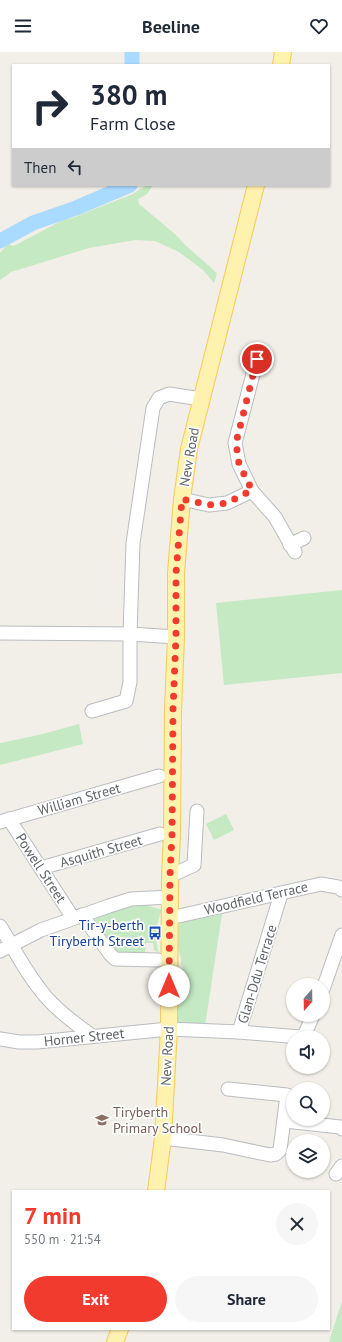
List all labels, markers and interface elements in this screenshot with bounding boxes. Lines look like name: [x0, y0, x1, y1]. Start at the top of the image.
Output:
icon: menu: [12, 15, 34, 37]
text: Beeline: [142, 15, 200, 38]
icon: heart: [308, 15, 330, 37]
text: 380 m: [90, 76, 167, 113]
icon: right: [24, 80, 76, 132]
text: Farm Close: [90, 112, 176, 135]
icon: left: [64, 156, 86, 178]
text: Then: [24, 158, 56, 177]
pin: [240, 342, 274, 376]
icon: arrive: [246, 348, 268, 370]
street label: New Road: [175, 426, 203, 488]
street label: William Street: [36, 779, 123, 819]
street label: Powell Street: [12, 830, 70, 906]
street label: Asquith Street: [58, 831, 144, 871]
street label: Woodfield Terrace: [202, 877, 310, 919]
place label: Tir-y-berth Tiryberth Street: [49, 916, 144, 950]
street label: Glan-Ddu Terrace: [233, 922, 281, 1026]
bus stop icon: Tir-y-berth Tiryberth Street: [147, 925, 163, 941]
position arrow: [148, 965, 190, 1007]
north arrow: [286, 978, 330, 1022]
map controls: [286, 978, 330, 1178]
street label: Horner Street: [43, 1024, 125, 1050]
street label: New Road: [156, 1026, 178, 1086]
button: sound: [286, 1030, 330, 1074]
button: search: [286, 1082, 330, 1126]
place label: Tiryberth Primary School: [113, 1103, 202, 1137]
school or university icon: Tiryberth Primary School: [94, 1112, 110, 1128]
button: layers: [286, 1134, 330, 1178]
text: 7 min: [24, 1200, 81, 1231]
button: close: [276, 1203, 318, 1245]
text: 550 m · 21:54: [24, 1231, 101, 1248]
button: Exit: [24, 1276, 167, 1322]
button: Share: [175, 1276, 318, 1322]

